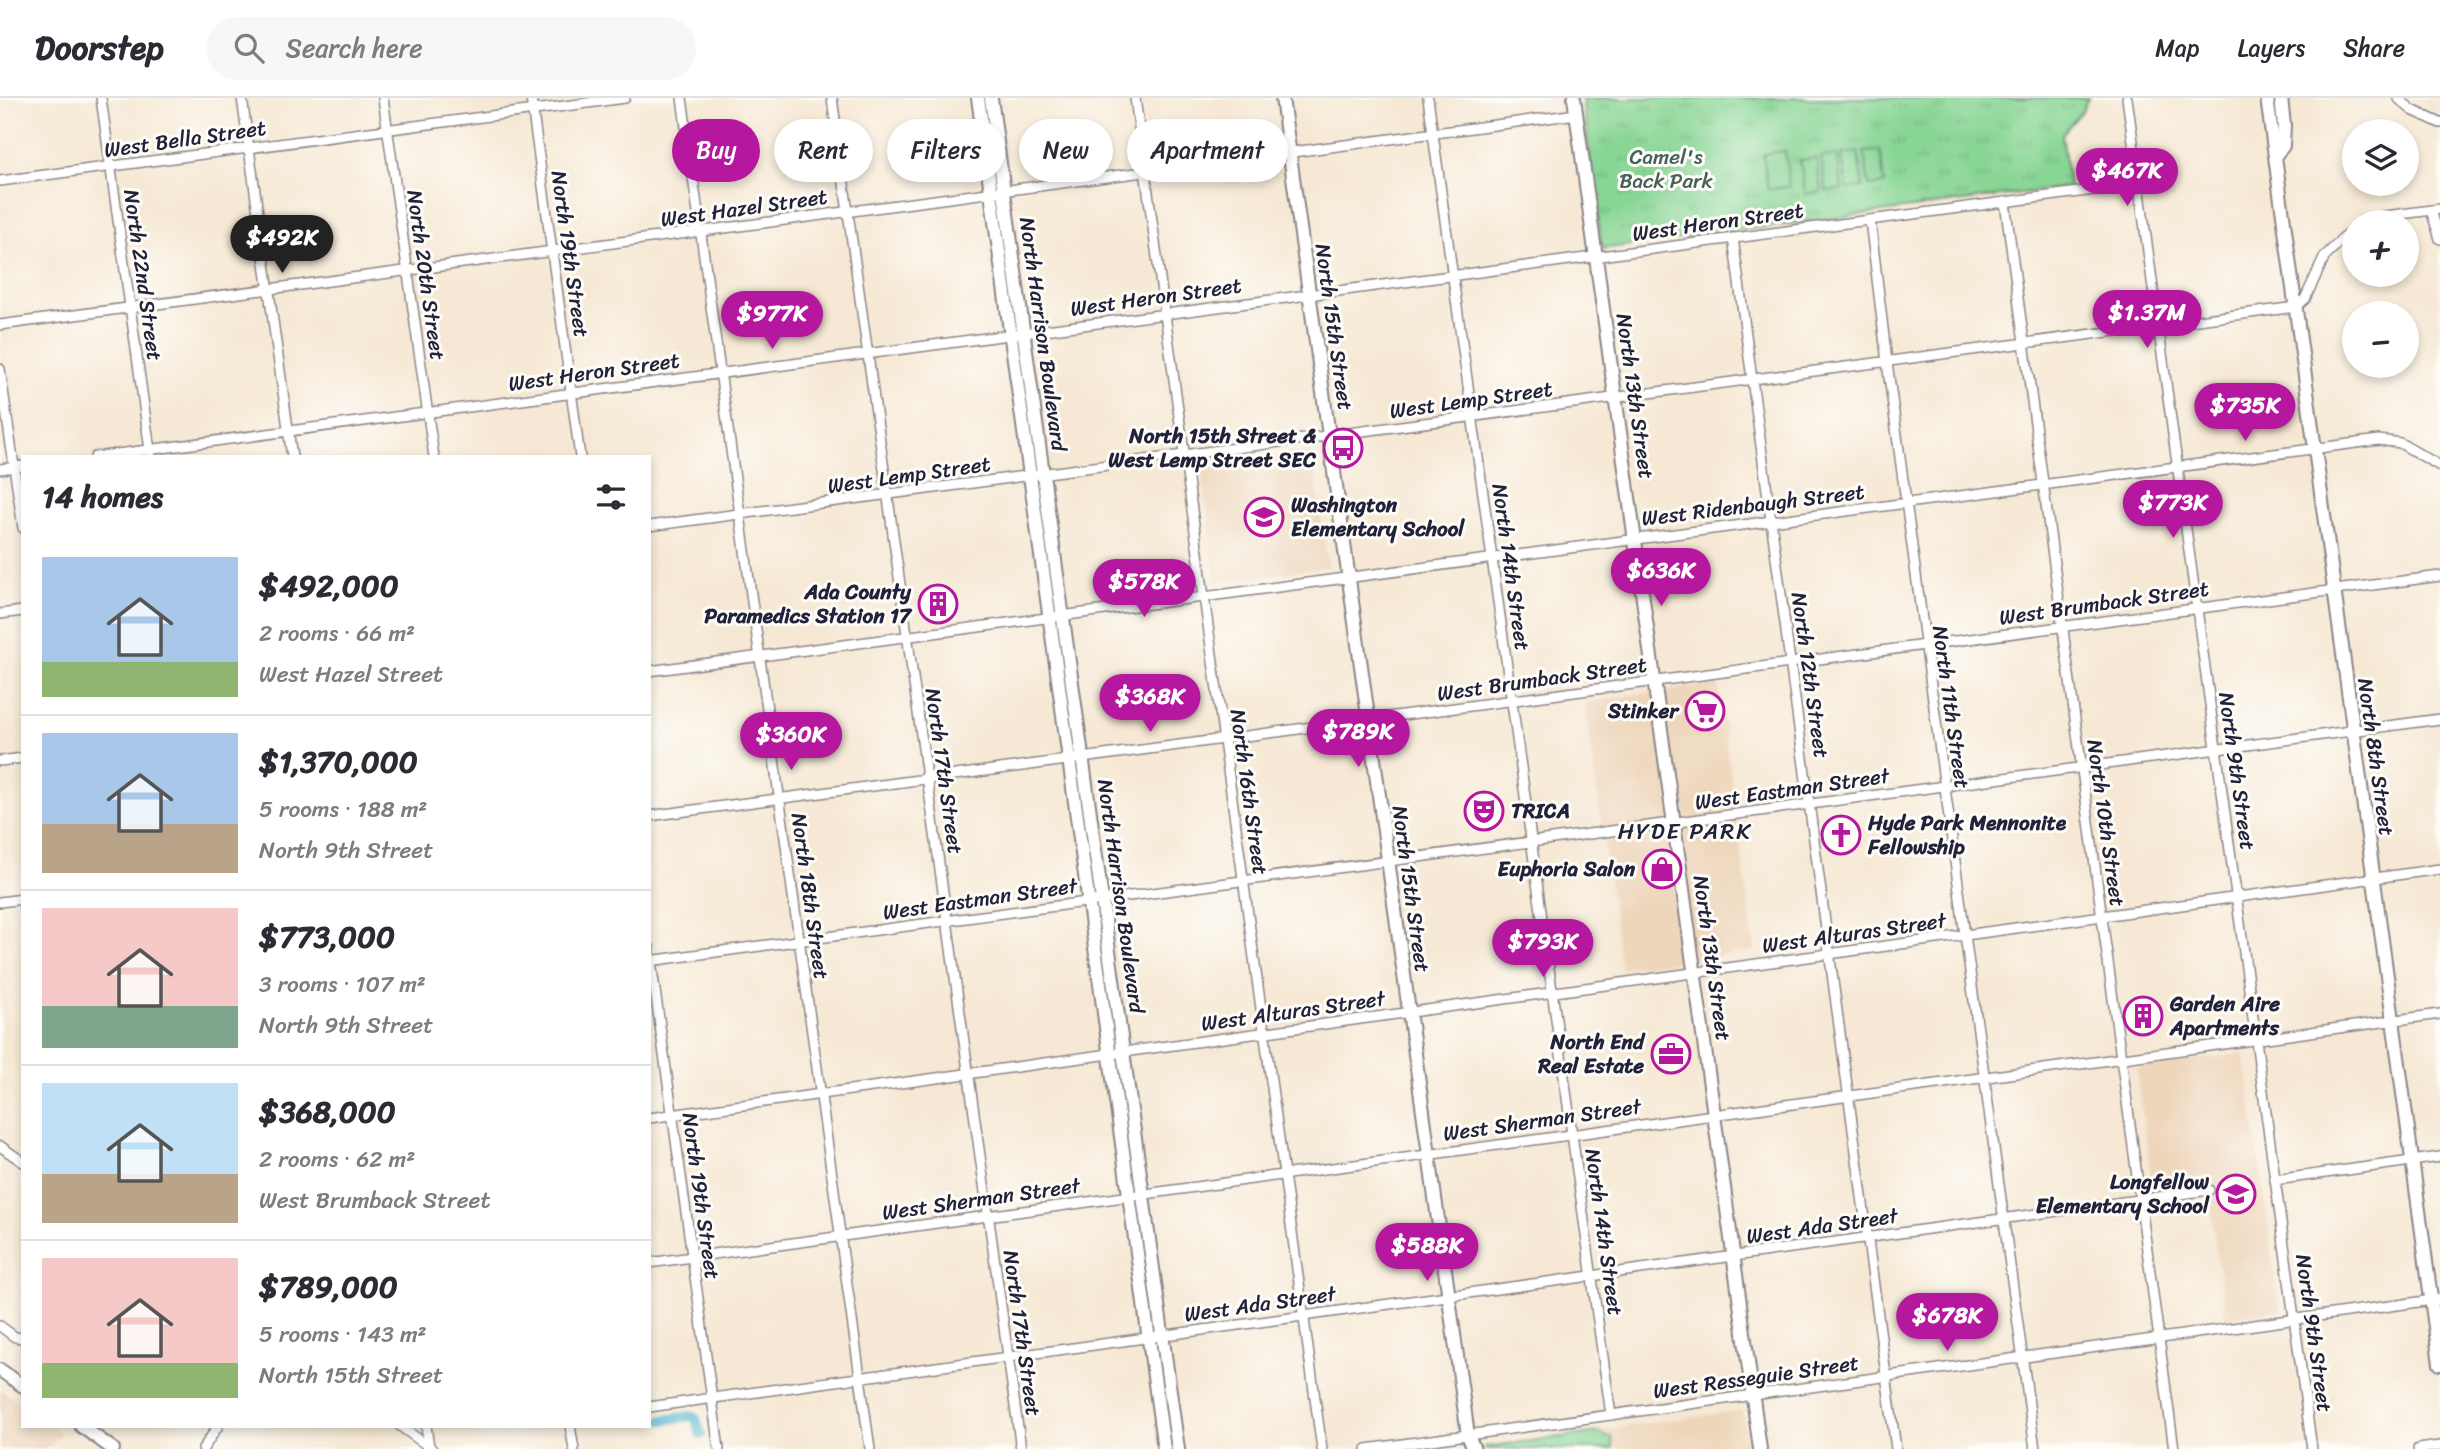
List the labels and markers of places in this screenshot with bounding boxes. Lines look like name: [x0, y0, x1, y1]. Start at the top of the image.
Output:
pin: $467K: [2078, 148, 2176, 208]
pin: $492K: [233, 216, 331, 275]
pin: $1.37M: [2090, 290, 2204, 350]
pin: $977K: [723, 292, 821, 351]
pin: $735K: [2196, 384, 2294, 443]
place label: North 15th Street & West Lemp Street SEC: [1108, 417, 1317, 479]
bus stop icon: North 15th Street & West Lemp Street SEC: [1322, 427, 1364, 469]
pin: $773K: [2124, 480, 2222, 540]
place label: Washington Elementary School: [1291, 486, 1465, 548]
school or university icon: Washington Elementary School: [1243, 496, 1285, 538]
pin: $636K: [1612, 548, 1710, 608]
pin: $578K: [1095, 560, 1193, 619]
place label: Ada County Paramedics Station 17: [704, 573, 913, 635]
building icon: Ada County Paramedics Station 17: [917, 583, 959, 625]
pin: $368K: [1101, 674, 1199, 734]
supermarket icon: Stinker: [1684, 690, 1726, 732]
place label: Stinker: [1607, 692, 1680, 730]
pin: $789K: [1309, 710, 1407, 769]
pin: $360K: [742, 712, 840, 772]
theatre icon: TRICA: [1463, 790, 1505, 832]
place label: TRICA: [1511, 792, 1570, 830]
place label: Hyde Park Mennonite Fellowship: [1867, 804, 2067, 866]
church icon: Hyde Park Mennonite Fellowship: [1820, 814, 1862, 856]
shop icon: Euphoria Salon: [1641, 848, 1683, 890]
place label: Euphoria Salon: [1497, 850, 1636, 888]
pin: $793K: [1494, 920, 1592, 979]
place label: Garden Aire Apartments: [2169, 985, 2280, 1047]
building icon: Garden Aire Apartments: [2122, 995, 2164, 1037]
place label: North End Real Estate: [1537, 1023, 1646, 1085]
office icon: North End Real Estate: [1650, 1033, 1692, 1075]
place label: Longfellow Elementary School: [2036, 1163, 2210, 1225]
school or university icon: Longfellow Elementary School: [2215, 1173, 2257, 1215]
pin: $588K: [1378, 1224, 1476, 1283]
pin: $678K: [1898, 1294, 1996, 1353]

